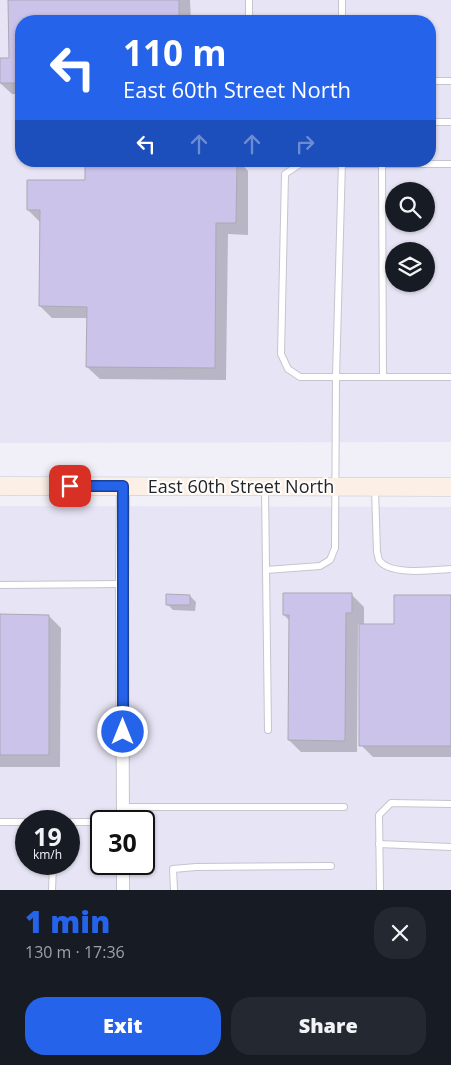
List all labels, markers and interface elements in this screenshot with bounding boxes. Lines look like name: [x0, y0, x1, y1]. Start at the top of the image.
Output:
text: 110 m: [123, 29, 227, 76]
icon: left: [40, 35, 105, 100]
text: East 60th Street North: [123, 74, 351, 104]
icon: left: [132, 130, 160, 158]
icon: ahead: [185, 130, 213, 158]
icon: ahead: [238, 130, 266, 158]
icon: right: [291, 130, 319, 158]
map controls: [385, 182, 435, 292]
button: search: [385, 182, 435, 232]
button: layers: [385, 242, 435, 292]
pin: [49, 465, 91, 507]
icon: arrive: [56, 472, 84, 500]
street label: East 60th Street North: [148, 474, 334, 498]
position arrow: [96, 705, 148, 757]
speed limit sign: 30: [90, 810, 155, 875]
text: 19: [33, 819, 62, 853]
text: km/h: [33, 846, 62, 863]
text: 1 min: [25, 901, 110, 942]
button: close: [374, 907, 426, 959]
text: 130 m · 17:36: [25, 941, 125, 963]
button: Exit: [25, 997, 221, 1055]
button: Share: [231, 997, 426, 1055]

